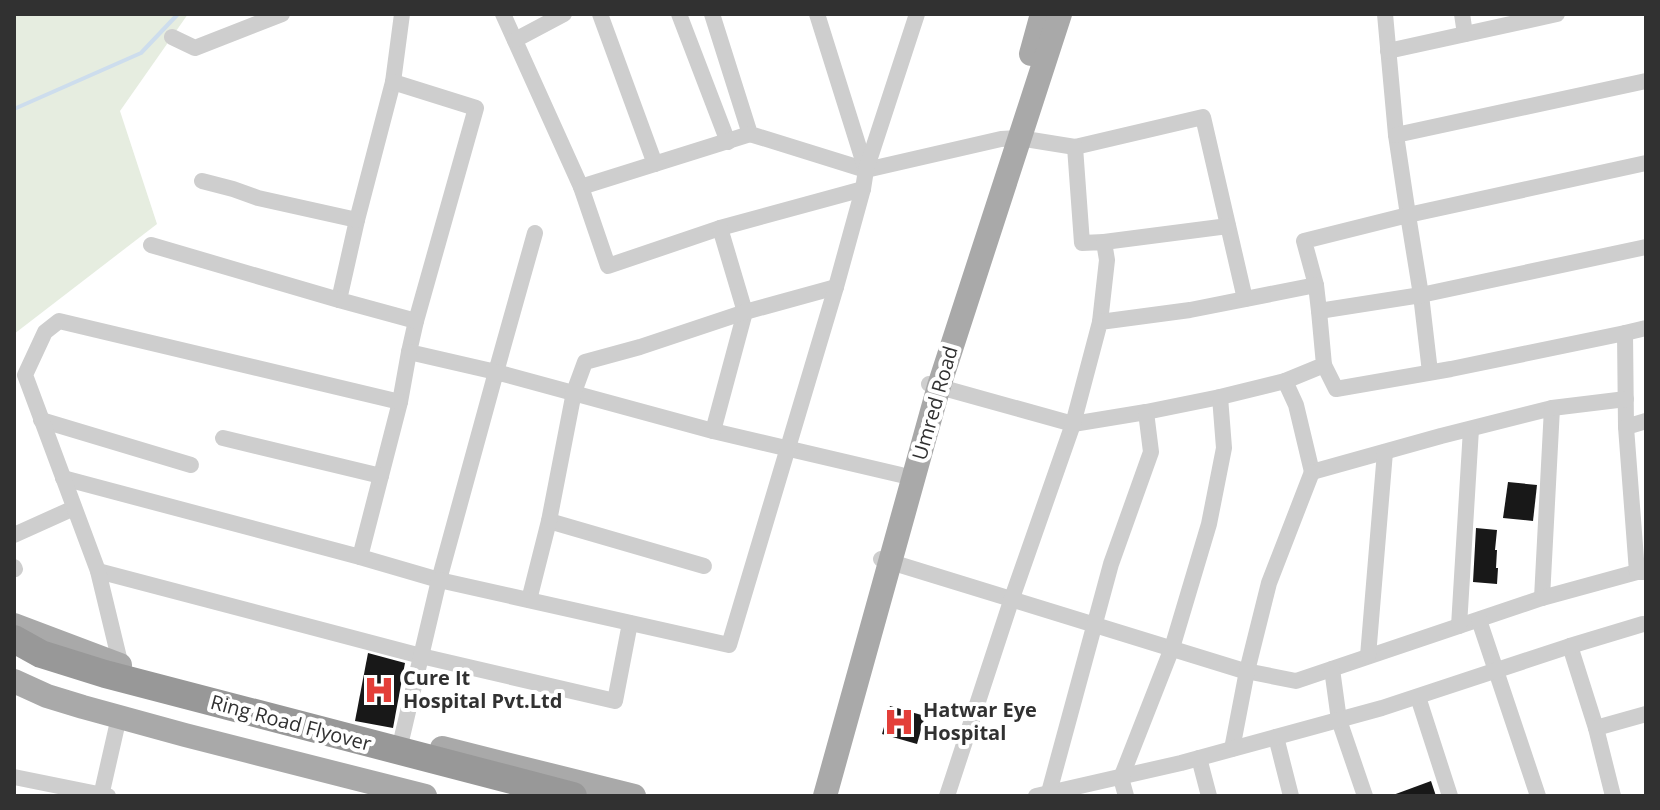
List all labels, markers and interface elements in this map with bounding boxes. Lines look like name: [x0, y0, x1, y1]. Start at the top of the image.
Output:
street label: Umred Road: [905, 343, 964, 463]
place label: Cure It Hospital Pvt.Ltd: [403, 664, 562, 714]
hospital icon: Cure It Hospital Pvt.Ltd: [362, 673, 396, 707]
street label: Ring Road Flyover: [208, 688, 375, 757]
place label: Hatwar Eye Hospital: [923, 696, 1037, 746]
hospital icon: Hatwar Eye Hospital: [882, 705, 916, 739]

